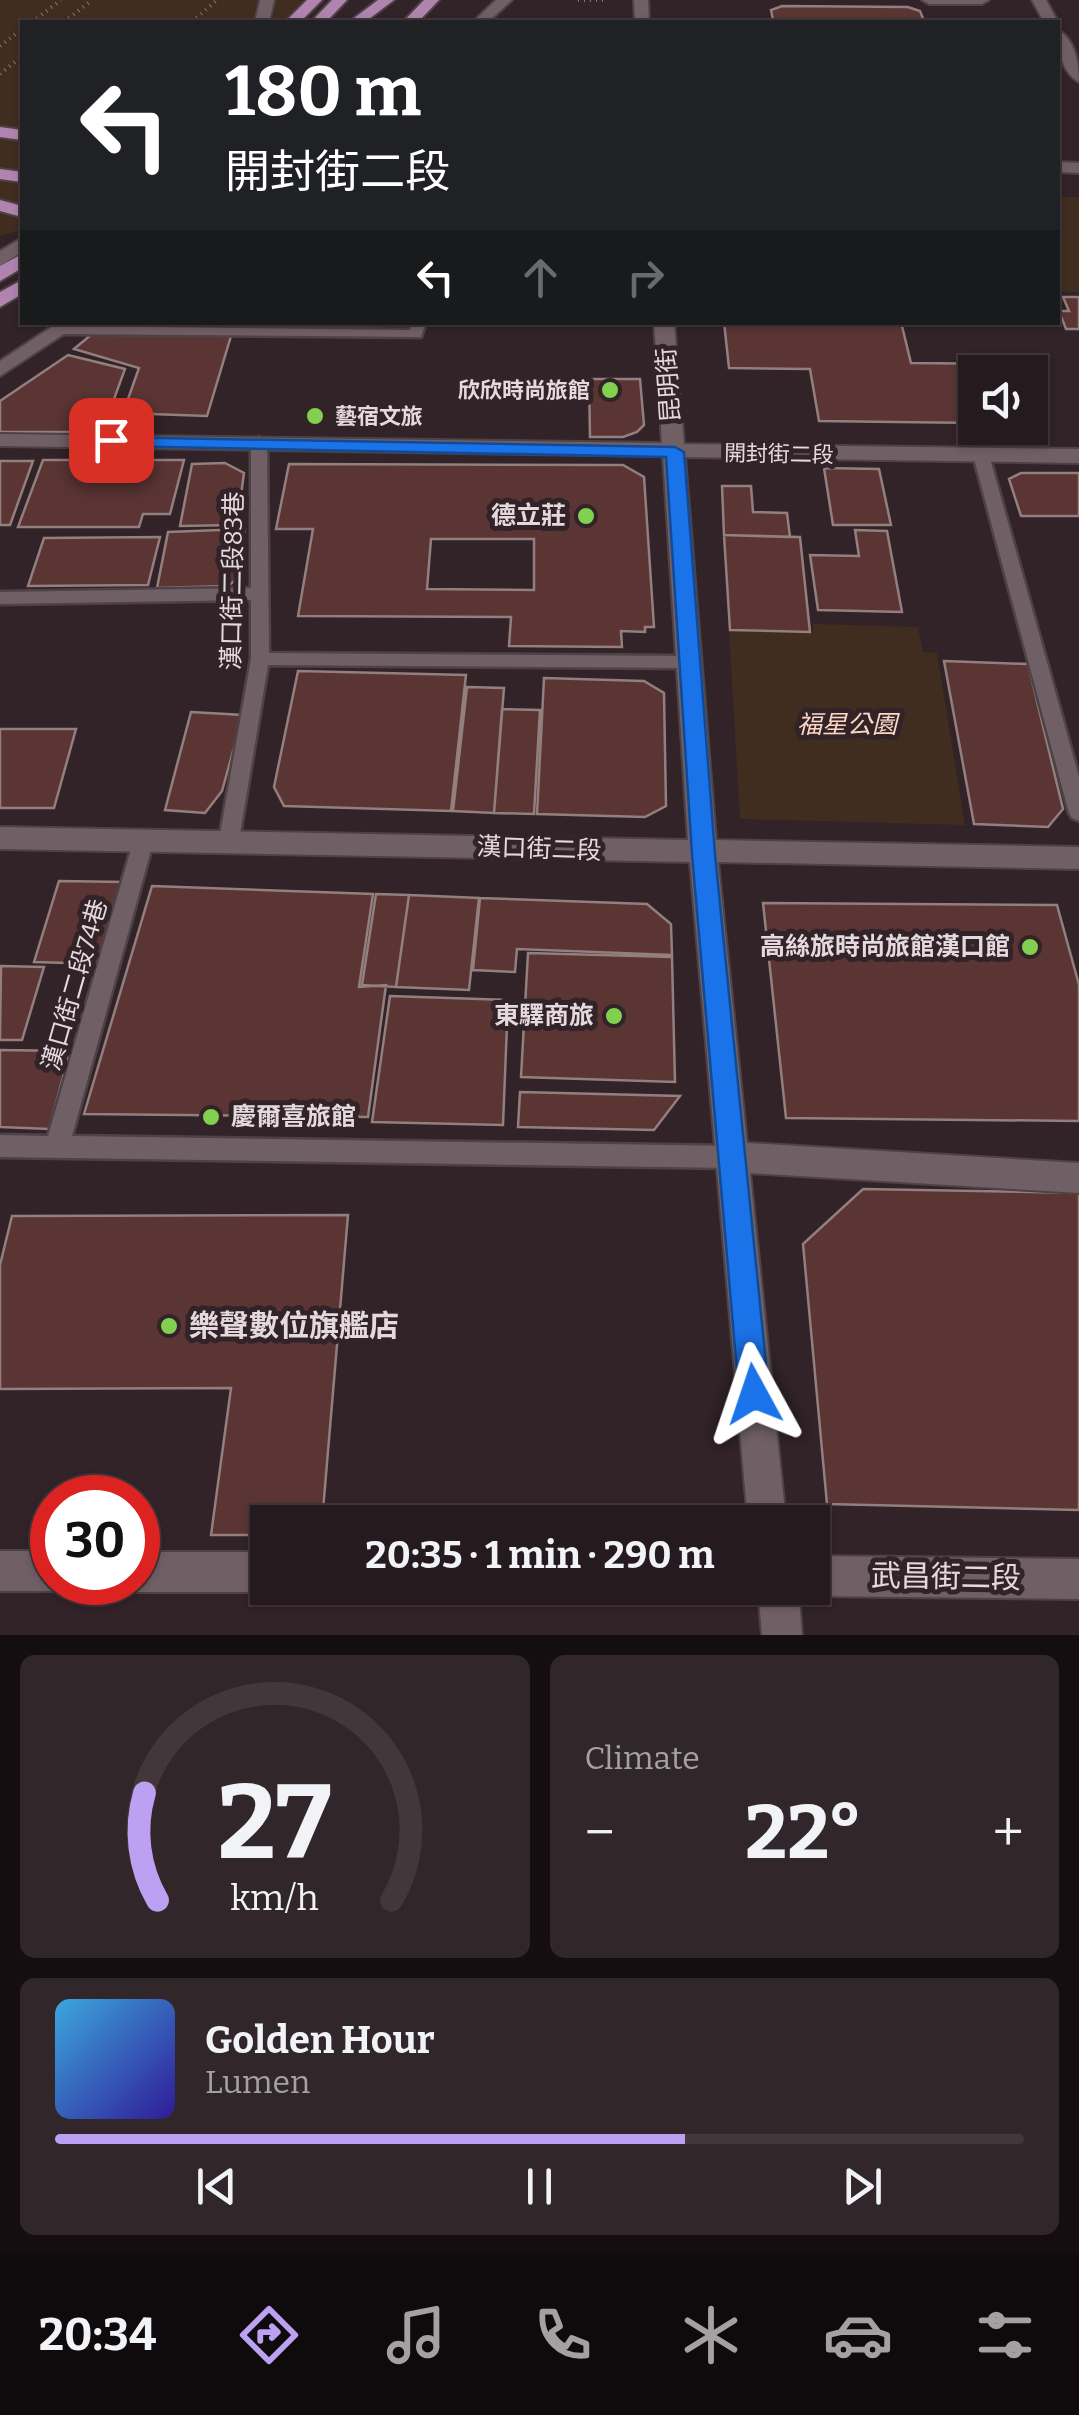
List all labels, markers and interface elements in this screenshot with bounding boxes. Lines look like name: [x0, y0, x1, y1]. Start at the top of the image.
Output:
text: 180 m: [225, 50, 421, 134]
icon: left: [60, 60, 190, 190]
text: 開封街二段: [225, 145, 450, 199]
icon: left: [408, 250, 463, 305]
icon: ahead: [513, 250, 568, 305]
icon: right: [618, 250, 673, 305]
street label: 昆明街: [651, 347, 687, 423]
map controls: [958, 355, 1048, 445]
button: sound: [958, 355, 1048, 445]
place label: 欣欣時尚旅館: [458, 377, 590, 404]
marker: 欣欣時尚旅館: [599, 379, 621, 401]
pin: [69, 398, 154, 483]
place label: 藝宿文旅: [335, 403, 423, 430]
marker: 藝宿文旅: [304, 405, 326, 427]
icon: arrive: [84, 413, 139, 468]
street label: 開封街二段: [724, 440, 834, 468]
street label: 漢口街二段83巷: [216, 491, 250, 671]
place label: 德立莊: [491, 501, 566, 531]
marker: 德立莊: [575, 505, 597, 527]
park label: 福星公園: [797, 710, 900, 740]
street label: 漢口街二段: [476, 832, 602, 866]
street label: 漢口街二段74巷: [36, 896, 114, 1074]
place label: 高絲旅時尚旅館漢口館: [760, 932, 1010, 962]
marker: 高絲旅時尚旅館漢口館: [1019, 936, 1041, 958]
place label: 東驛商旅: [494, 1001, 594, 1031]
marker: 東驛商旅: [603, 1005, 625, 1027]
place label: 慶爾喜旅館: [231, 1102, 356, 1132]
marker: 慶爾喜旅館: [200, 1106, 222, 1128]
place label: 樂聲數位旗艦店: [189, 1308, 399, 1344]
marker: 樂聲數位旗艦店: [158, 1315, 180, 1337]
position arrow: [702, 1342, 806, 1446]
speed limit sign: 30: [30, 1475, 160, 1605]
text: 20:35 · 1 min · 290 m: [365, 1532, 715, 1578]
street label: 武昌街二段: [871, 1558, 1021, 1596]
text: Climate: [585, 1739, 700, 1777]
text: 27: [218, 1761, 332, 1886]
text: 22°: [745, 1788, 862, 1878]
text: −: [585, 1800, 615, 1866]
text: +: [993, 1800, 1024, 1866]
text: km/h: [231, 1877, 319, 1919]
text: Golden Hour: [205, 2017, 435, 2063]
text: Lumen: [205, 2063, 310, 2101]
icon: previous: [189, 2159, 244, 2214]
icon: pause: [512, 2159, 567, 2214]
icon: next: [835, 2159, 890, 2214]
icon: directions: [234, 2300, 304, 2370]
icon: music: [381, 2300, 451, 2370]
icon: phone: [528, 2300, 598, 2370]
icon: climate: [676, 2300, 746, 2370]
icon: car: [823, 2300, 893, 2370]
icon: filters: [970, 2300, 1040, 2370]
text: 20:34: [39, 2308, 156, 2362]

